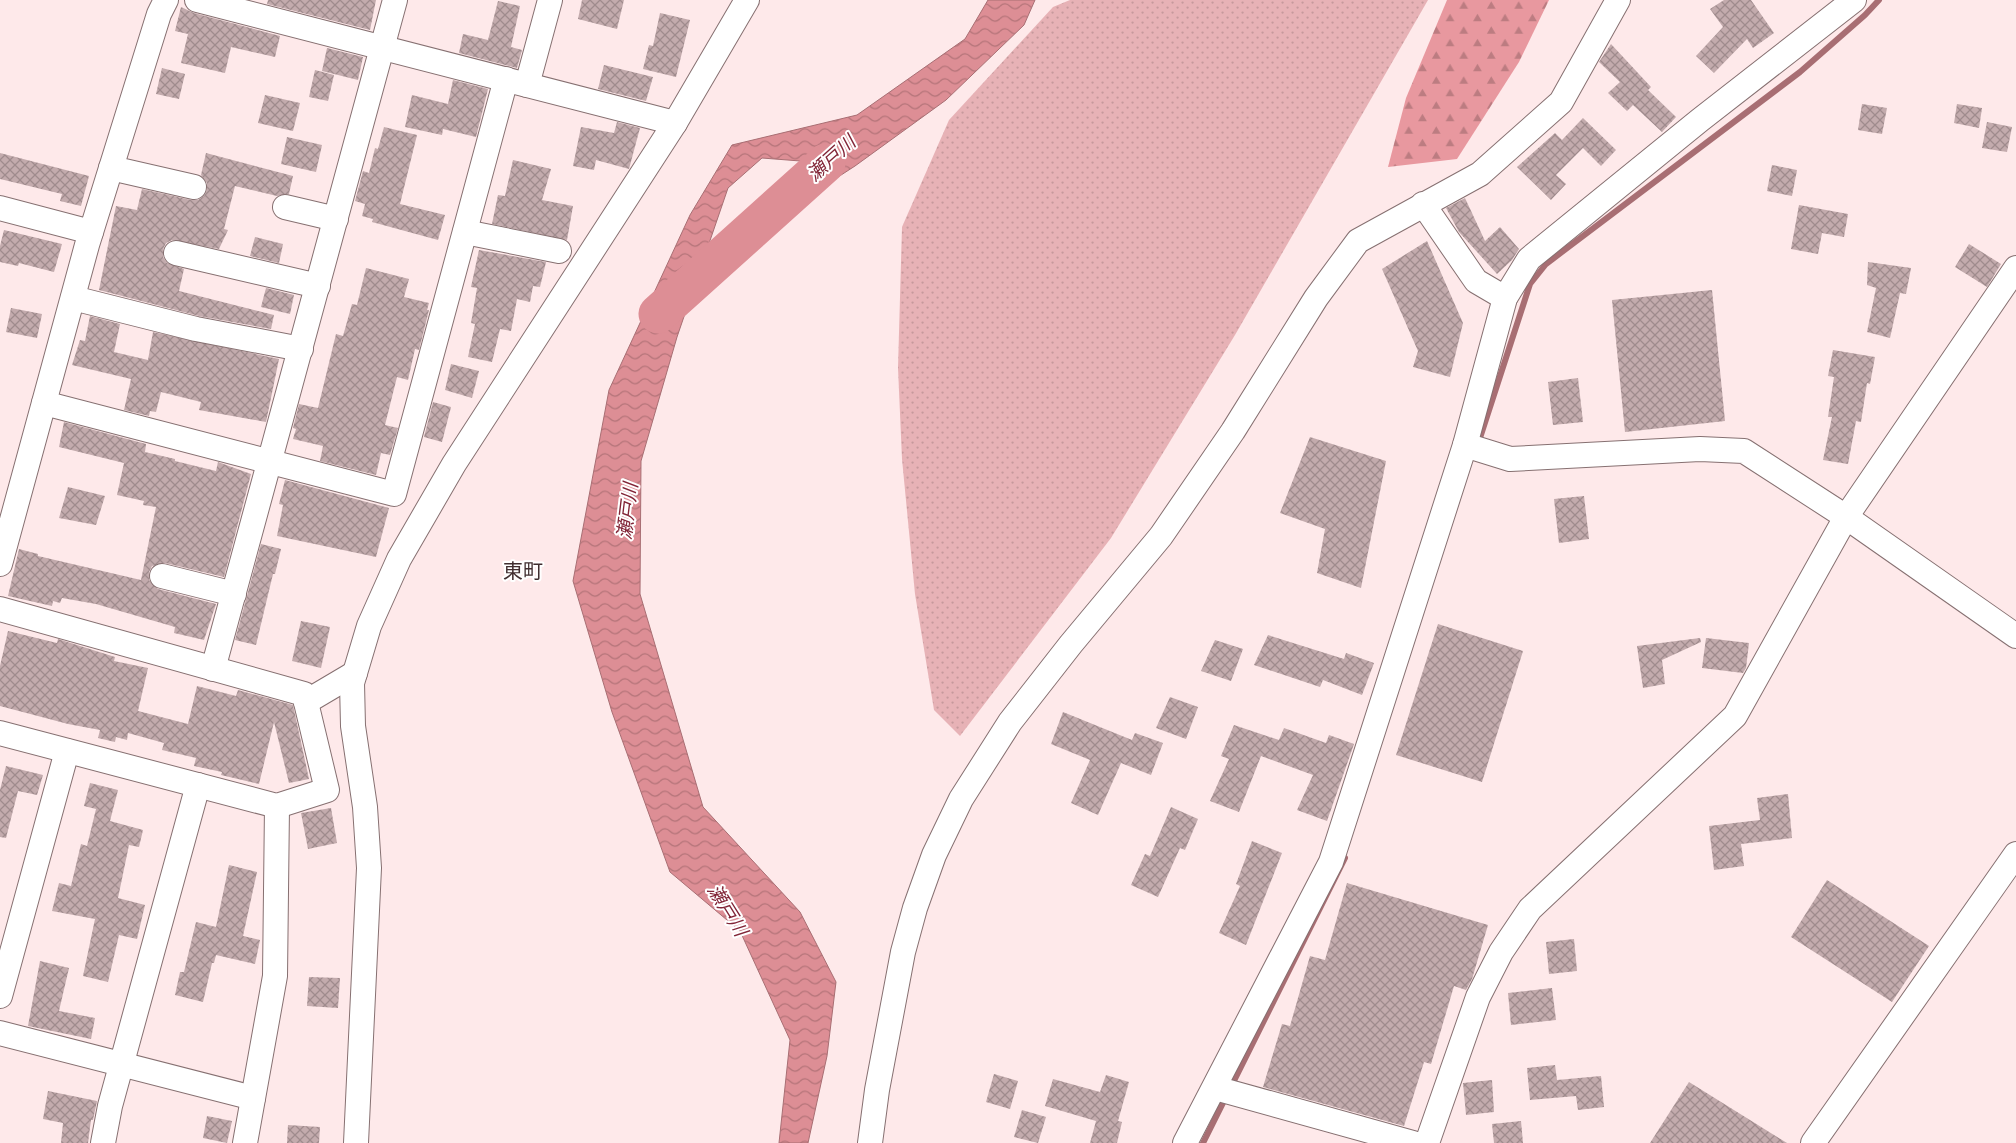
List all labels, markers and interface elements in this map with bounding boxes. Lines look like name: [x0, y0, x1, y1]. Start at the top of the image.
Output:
water label: 瀬戸川: [802, 129, 862, 186]
water label: 瀬戸川: [613, 479, 643, 541]
district label: 東町: [503, 559, 543, 583]
water label: 瀬戸川: [703, 880, 753, 942]

